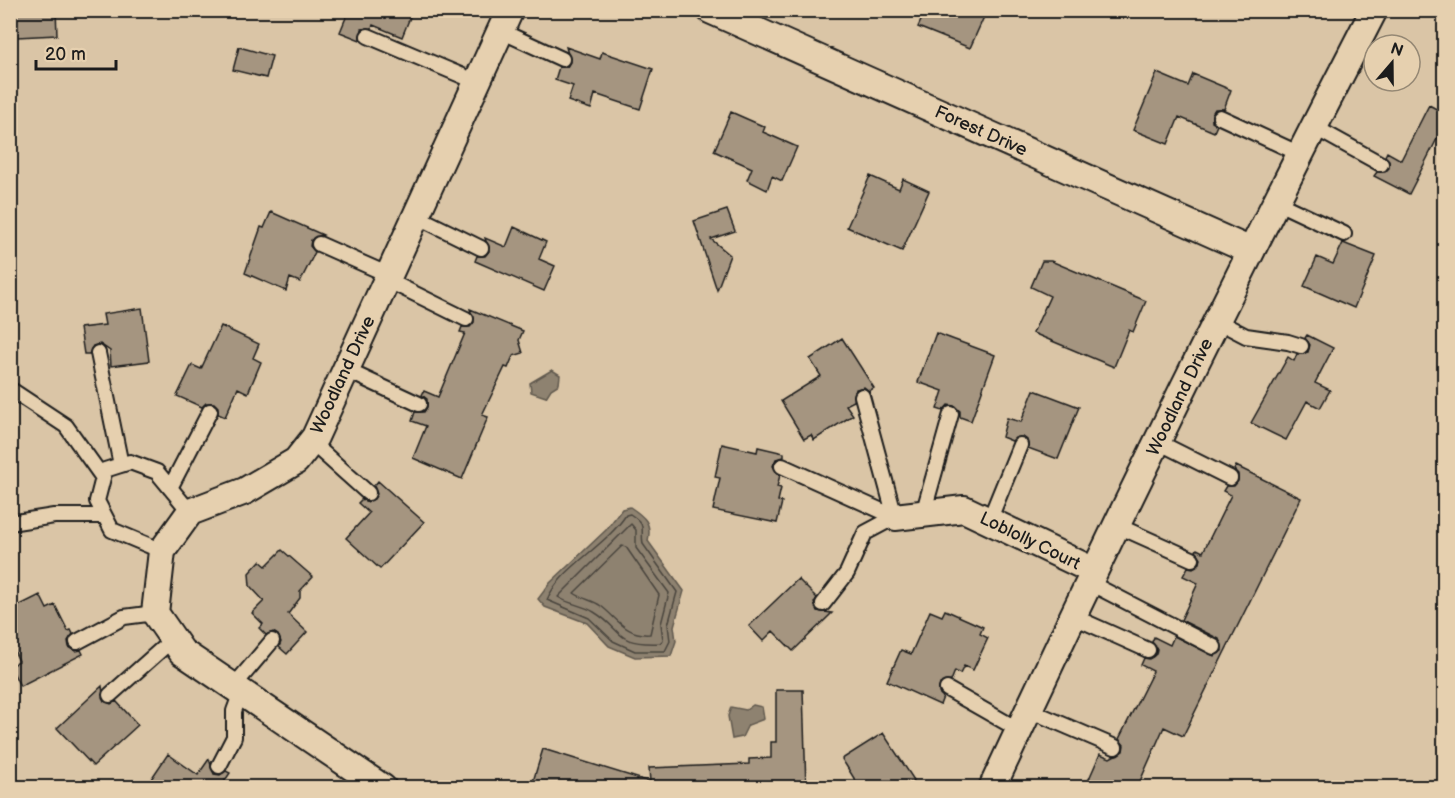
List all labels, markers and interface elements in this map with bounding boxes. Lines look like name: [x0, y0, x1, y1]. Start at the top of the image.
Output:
scale bar: [36, 33, 116, 71]
north arrow: [1362, 33, 1422, 93]
text: N: [1388, 39, 1406, 61]
text: 20 m: [45, 44, 86, 65]
street label: Forest Drive: [932, 101, 1031, 161]
street label: Woodland Drive: [306, 312, 380, 437]
street label: Woodland Drive: [1143, 335, 1218, 459]
street label: Loblolly Court: [976, 508, 1084, 575]

